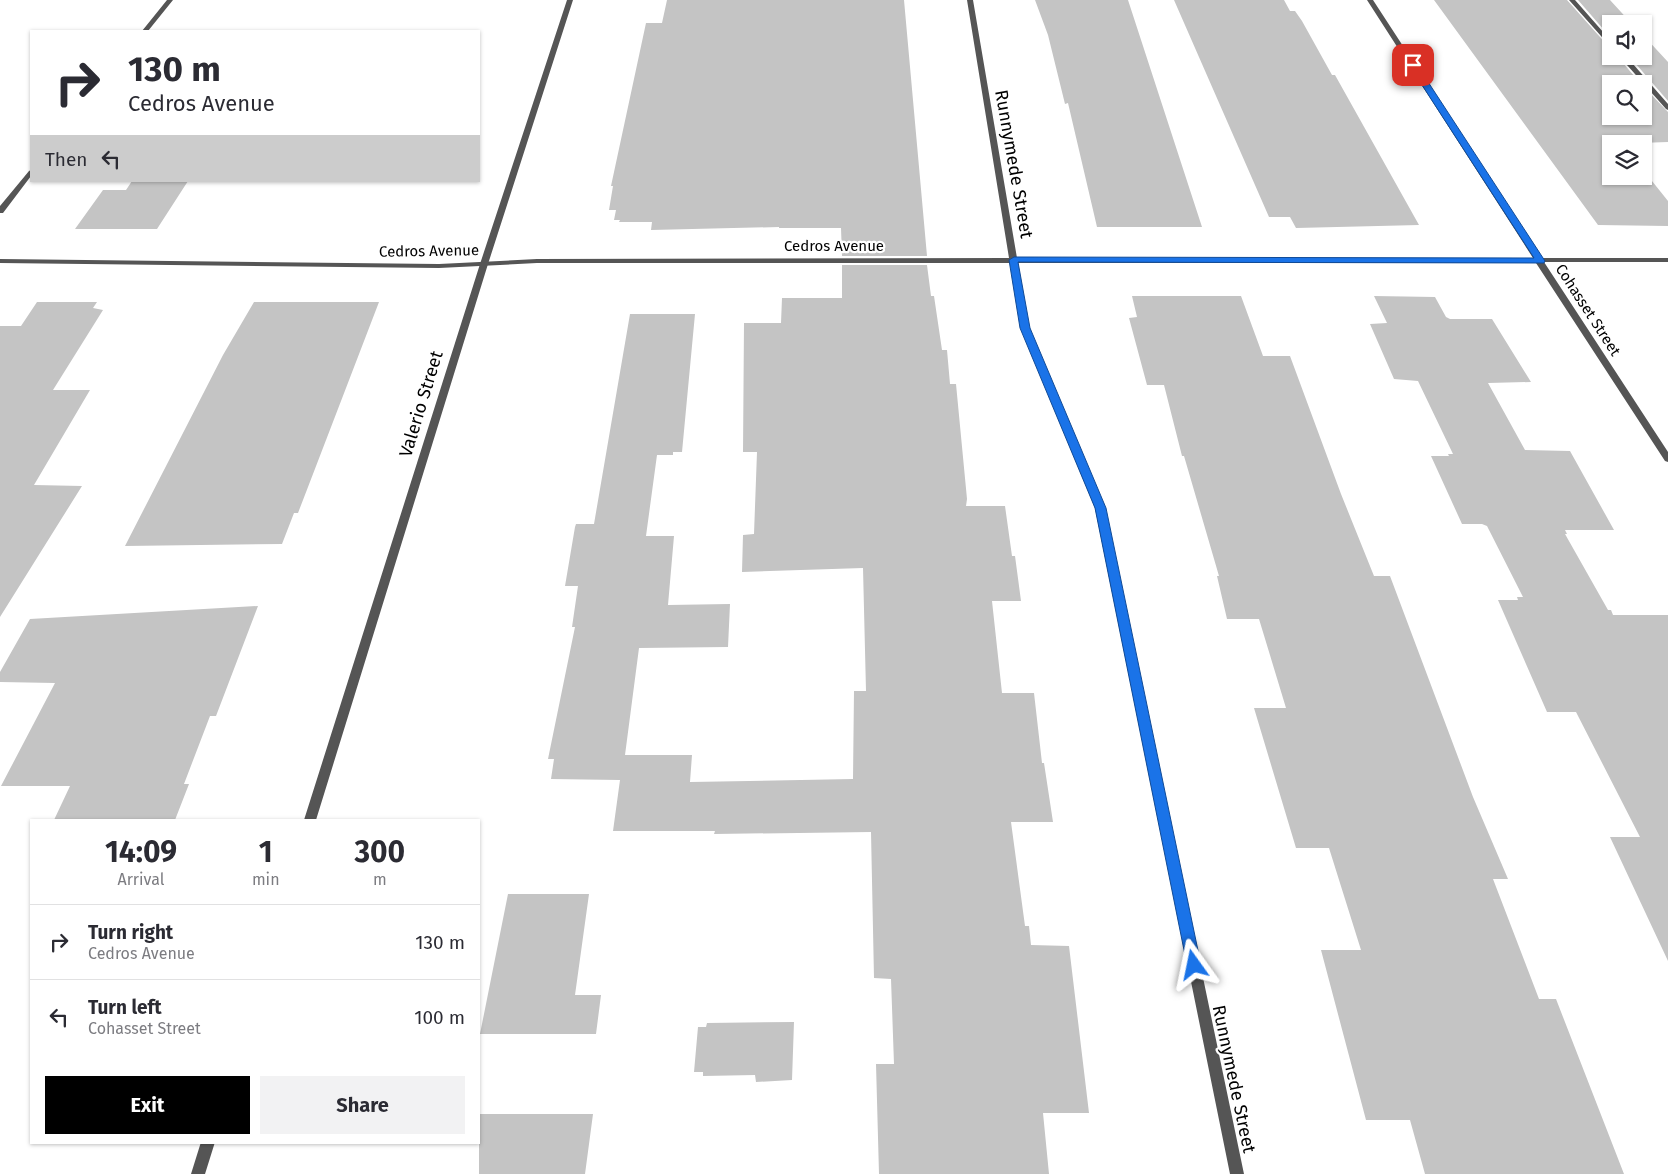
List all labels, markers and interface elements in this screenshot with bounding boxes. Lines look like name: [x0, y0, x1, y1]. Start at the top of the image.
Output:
map controls: [1602, 15, 1652, 185]
button: sound: [1602, 15, 1652, 65]
pin: [1392, 44, 1434, 86]
text: 130 m: [128, 48, 221, 90]
icon: right: [45, 50, 110, 115]
icon: arrive: [1399, 51, 1427, 79]
button: search: [1602, 75, 1652, 125]
street label: Runnymede Street: [990, 88, 1038, 241]
text: Cedros Avenue: [128, 90, 275, 117]
button: layers: [1602, 135, 1652, 185]
icon: left: [97, 145, 125, 173]
text: Then: [45, 148, 87, 171]
street label: Cedros Avenue: [784, 237, 884, 255]
street label: Cedros Avenue: [379, 241, 479, 261]
street label: Cohasset Street: [1552, 261, 1625, 360]
street label: Valerio Street: [394, 348, 448, 460]
text: 14:09: [105, 834, 177, 870]
text: 1: [259, 834, 273, 870]
text: 300: [354, 834, 405, 870]
text: Arrival: [118, 870, 164, 889]
text: min: [252, 870, 280, 889]
text: m: [373, 870, 387, 889]
text: Turn right: [88, 921, 173, 944]
icon: right: [45, 928, 73, 956]
text: 130 m: [415, 931, 465, 954]
position arrow: [1167, 938, 1219, 990]
text: Cedros Avenue: [88, 944, 195, 963]
text: Turn left: [88, 996, 162, 1019]
icon: left: [45, 1003, 73, 1031]
street label: Runnymede Street: [1208, 1003, 1261, 1155]
text: 100 m: [414, 1006, 465, 1029]
text: Cohasset Street: [88, 1019, 201, 1038]
button: Exit: [45, 1076, 250, 1134]
button: Share: [260, 1076, 465, 1134]

